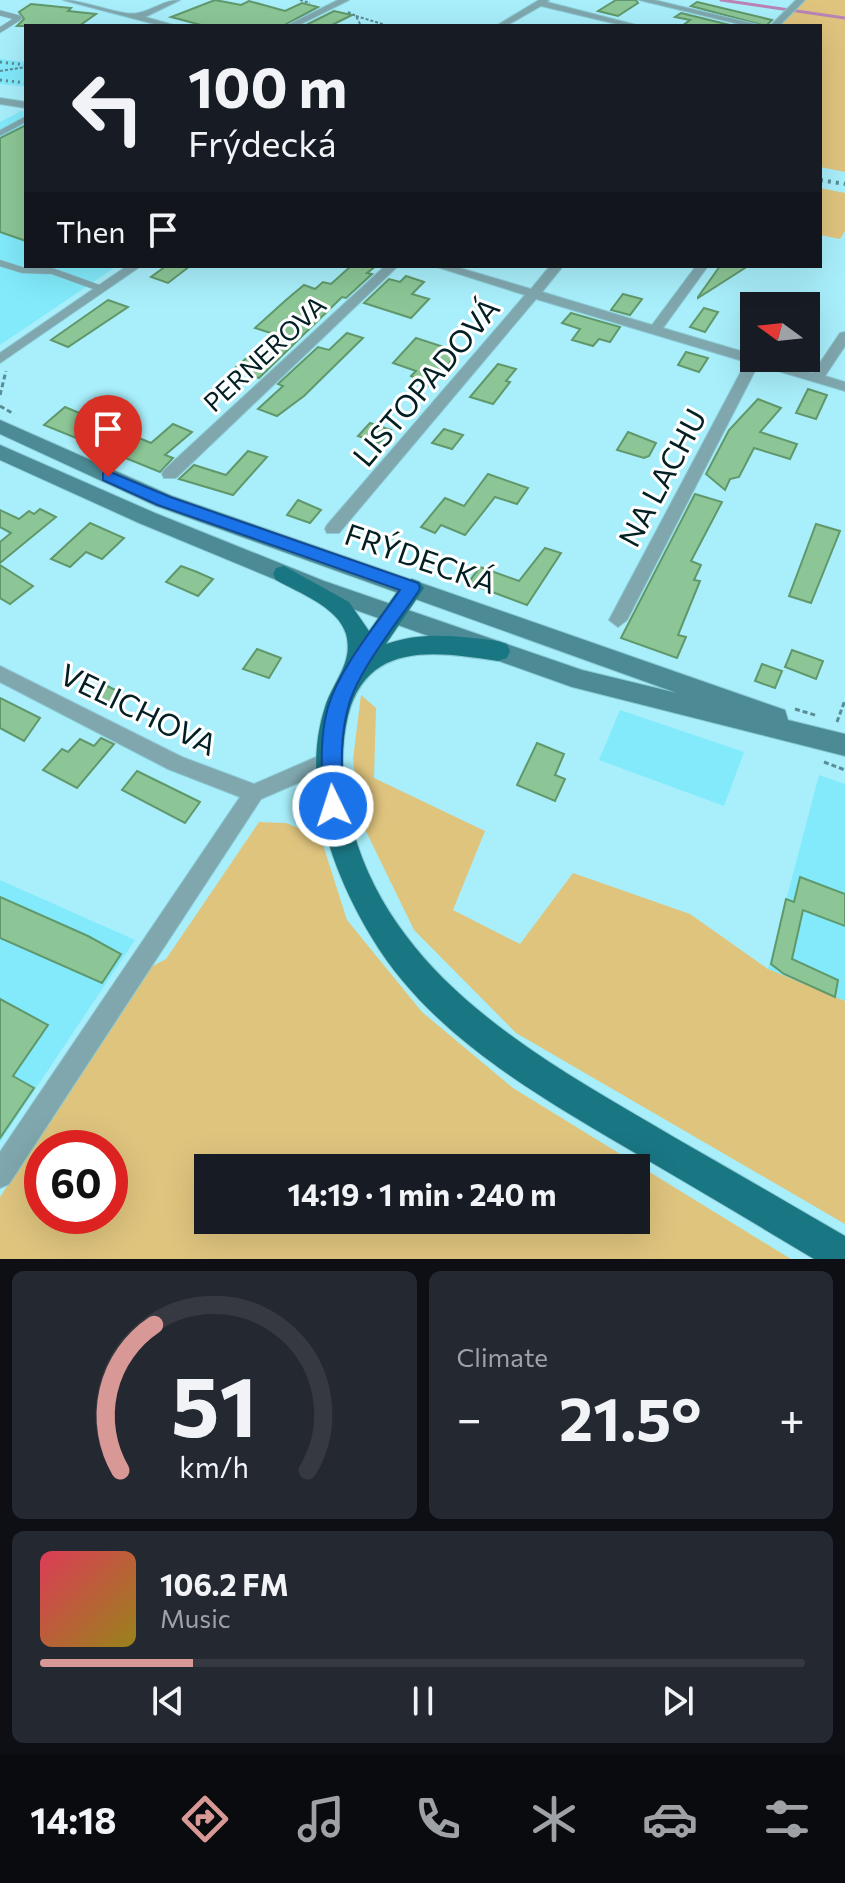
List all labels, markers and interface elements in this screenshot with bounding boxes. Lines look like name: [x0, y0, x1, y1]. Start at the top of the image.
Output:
text: 100 m: [188, 51, 347, 120]
icon: left: [56, 56, 160, 160]
text: Frýdecká: [188, 120, 336, 164]
icon: arrive: [141, 208, 185, 252]
text: Then: [56, 212, 125, 249]
street label: PERNEROVA: [196, 288, 332, 417]
street label: LISTOPADOVÁ: [344, 289, 506, 473]
north arrow: [740, 292, 820, 372]
map controls: [740, 292, 820, 372]
pin: [74, 395, 142, 477]
street label: NA LACHU: [609, 402, 713, 552]
icon: arrive: [86, 407, 130, 451]
street label: FRÝDECKÁ: [341, 514, 501, 600]
street label: VELICHOVA: [54, 654, 224, 762]
position arrow: [291, 764, 375, 848]
speed limit sign: 60: [24, 1130, 128, 1234]
text: 14:19 · 1 min · 240 m: [288, 1175, 556, 1212]
text: Climate: [457, 1341, 548, 1372]
text: 51: [171, 1352, 257, 1454]
text: 21.5°: [559, 1380, 702, 1453]
text: −: [457, 1390, 482, 1444]
text: +: [779, 1390, 805, 1444]
text: km/h: [179, 1449, 249, 1484]
text: 106.2 FM: [160, 1565, 289, 1602]
text: Music: [160, 1602, 231, 1633]
icon: previous: [146, 1679, 190, 1723]
icon: pause: [401, 1679, 445, 1723]
icon: next: [656, 1679, 700, 1723]
icon: directions: [177, 1791, 233, 1847]
icon: music: [293, 1791, 349, 1847]
icon: phone: [410, 1791, 466, 1847]
icon: climate: [526, 1791, 582, 1847]
icon: car: [642, 1791, 698, 1847]
icon: filters: [759, 1791, 815, 1847]
text: 14:18: [30, 1797, 117, 1841]

